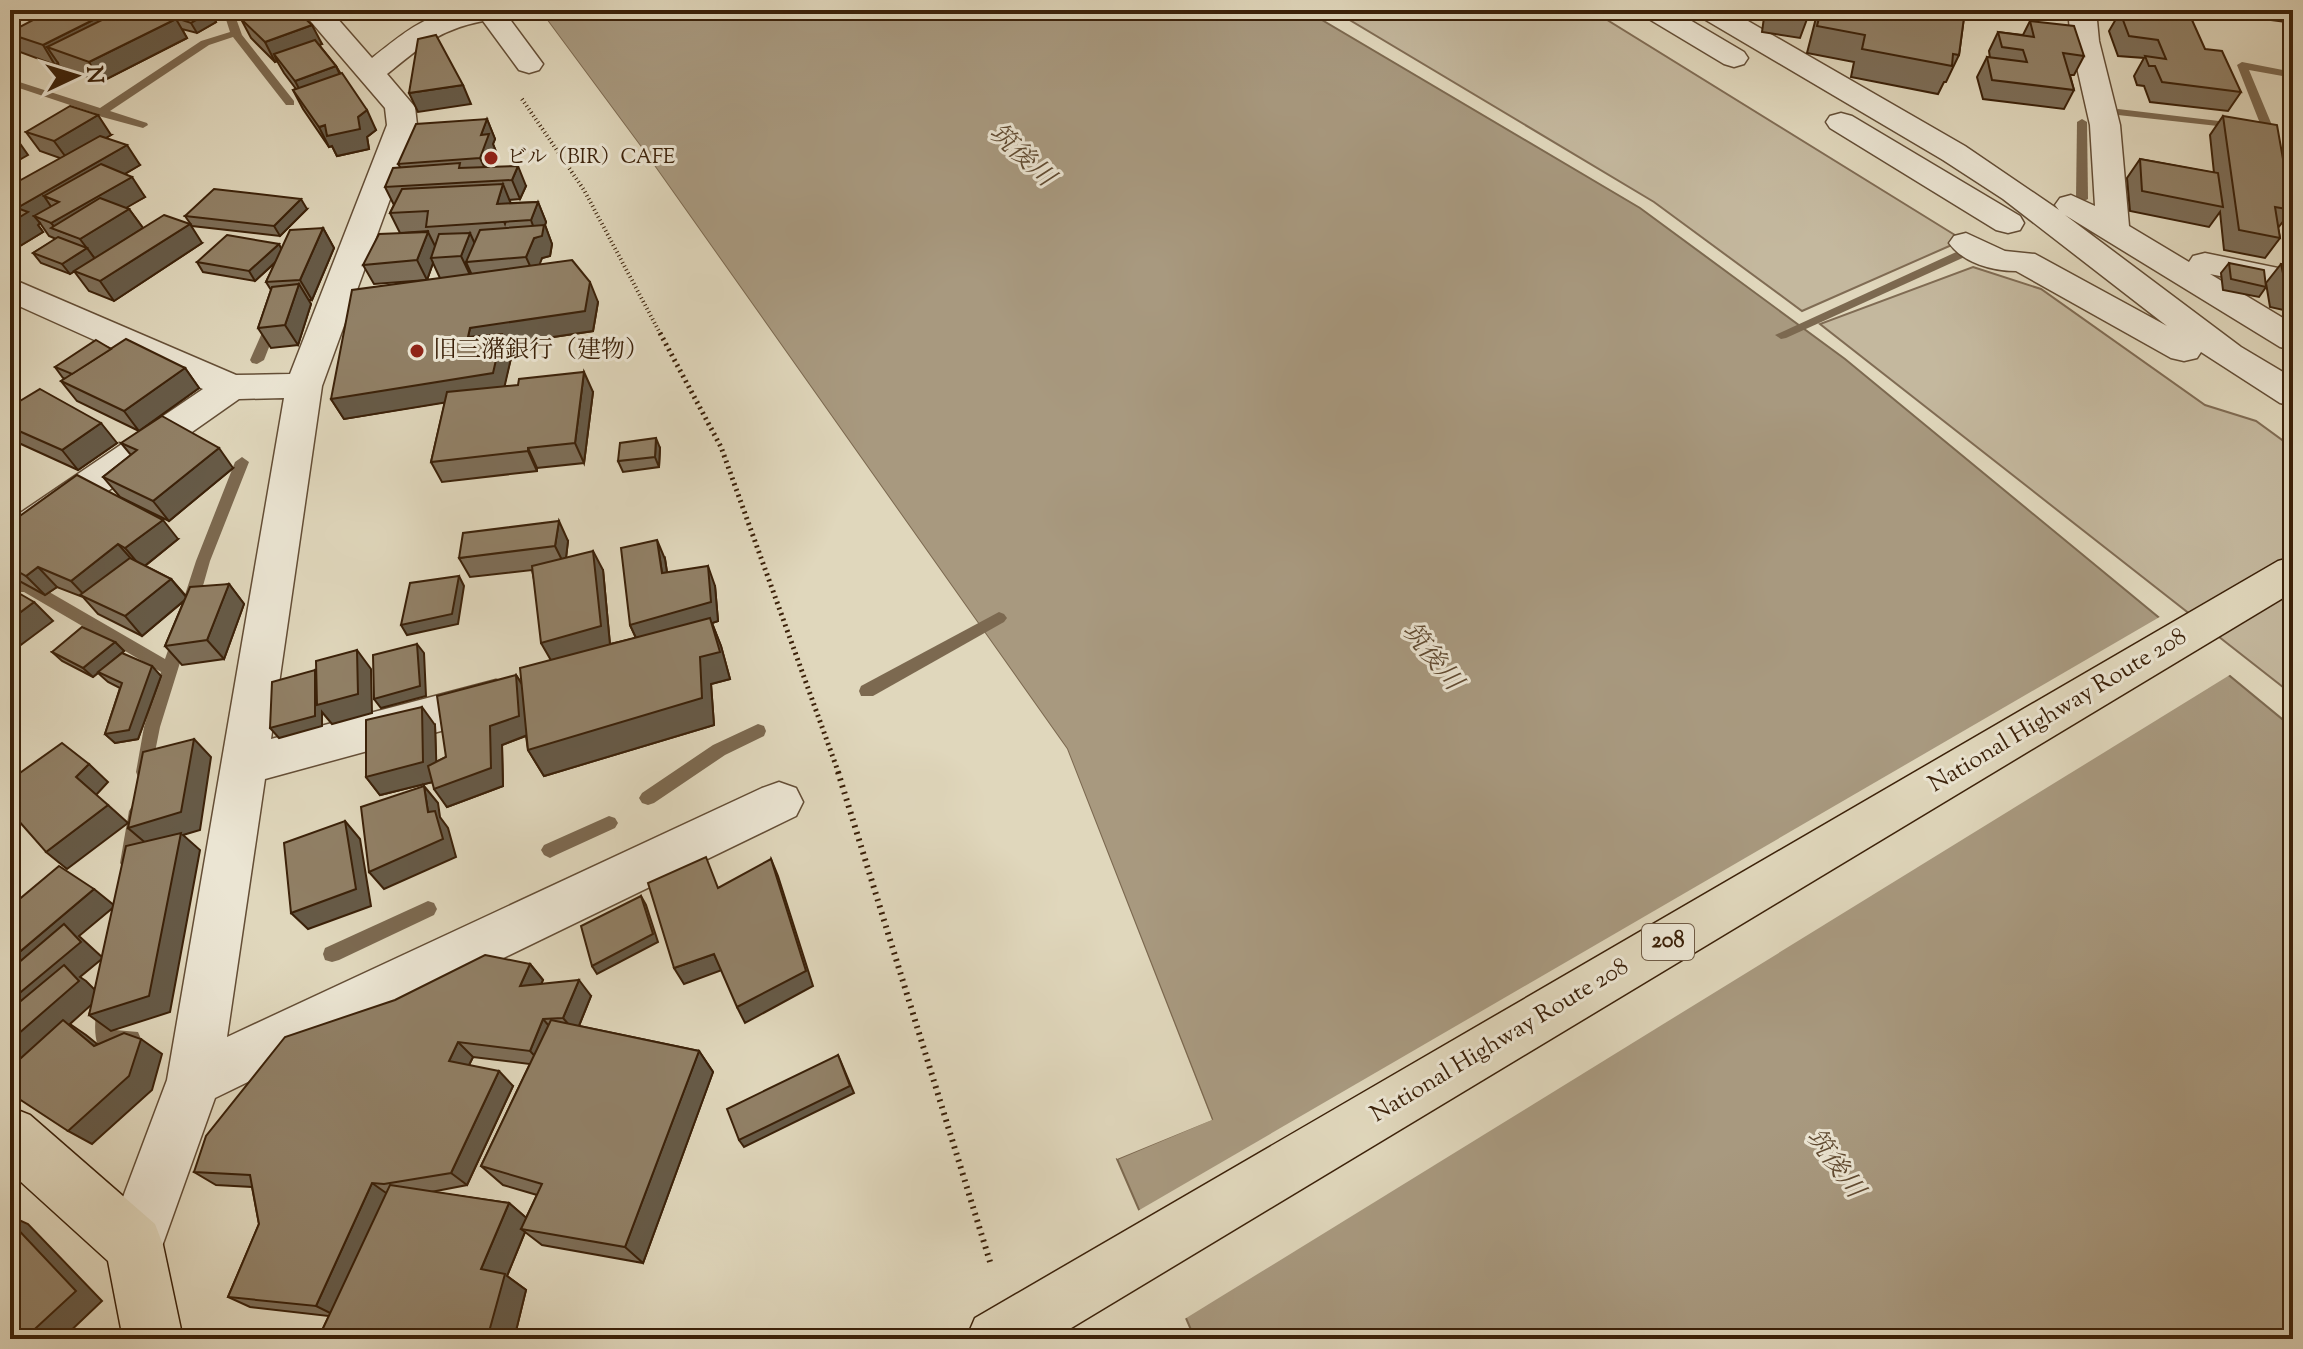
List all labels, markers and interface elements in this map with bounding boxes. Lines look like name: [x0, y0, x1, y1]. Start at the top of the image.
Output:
north arrow: [36, 36, 116, 116]
text: N: [76, 65, 110, 85]
water label: 筑後川: [980, 116, 1064, 198]
place label: ビル（BIR）CAFE: [507, 144, 675, 173]
marker: ビル（BIR）CAFE: [482, 149, 500, 167]
place label: 旧三潴銀行（建物）: [433, 334, 649, 368]
marker: 旧三潴銀行（建物）: [408, 342, 426, 360]
water label: 筑後川: [1392, 615, 1472, 701]
street label: National Highway Route 208: [1922, 620, 2194, 802]
road number: 208: [1642, 924, 1694, 960]
street label: National Highway Route 208: [1364, 950, 1636, 1132]
water label: 筑後川: [1796, 1122, 1874, 1209]

